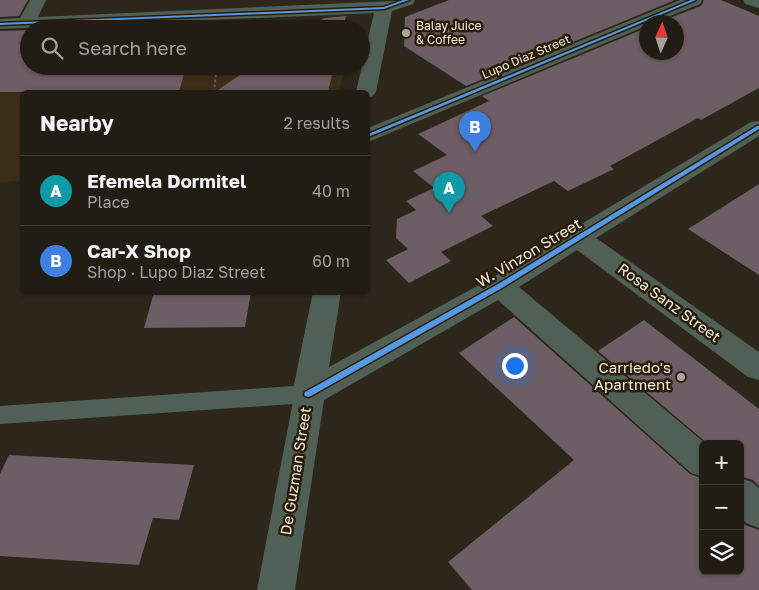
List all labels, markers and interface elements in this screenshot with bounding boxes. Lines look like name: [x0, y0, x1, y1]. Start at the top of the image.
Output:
north arrow: [639, 15, 684, 60]
place label: Balay Juice & Coffee: [416, 18, 482, 47]
search box: [20, 20, 370, 75]
marker: Balay Juice & Coffee: [400, 27, 412, 39]
street label: Lupo Diaz Street: [479, 31, 572, 82]
icon: search: [38, 34, 66, 62]
text: Search here: [78, 36, 187, 59]
text: Nearby: [40, 110, 114, 136]
pin: B: [459, 111, 491, 152]
text: 2 results: [284, 113, 350, 133]
text: Efemela Dormitel: [87, 169, 246, 192]
pin: A: [433, 172, 465, 213]
text: A: [50, 181, 62, 201]
text: 40 m: [312, 181, 350, 201]
text: Place: [87, 192, 130, 212]
street label: W. Vinzon Street: [473, 214, 584, 291]
text: Car-X Shop: [87, 239, 191, 262]
text: B: [50, 251, 62, 271]
text: 60 m: [312, 251, 350, 271]
street label: Rosa Sanz Street: [615, 259, 724, 345]
text: Shop · Lupo Diaz Street: [87, 262, 265, 282]
your location: [502, 353, 528, 379]
place label: Carriedo's Apartment: [594, 358, 671, 393]
marker: Carriedo's Apartment: [675, 371, 687, 383]
street label: De Guzman Street: [276, 406, 314, 536]
map controls: [699, 440, 744, 575]
button: +: [699, 440, 744, 485]
button: −: [699, 485, 744, 530]
button: layers: [699, 530, 744, 575]

